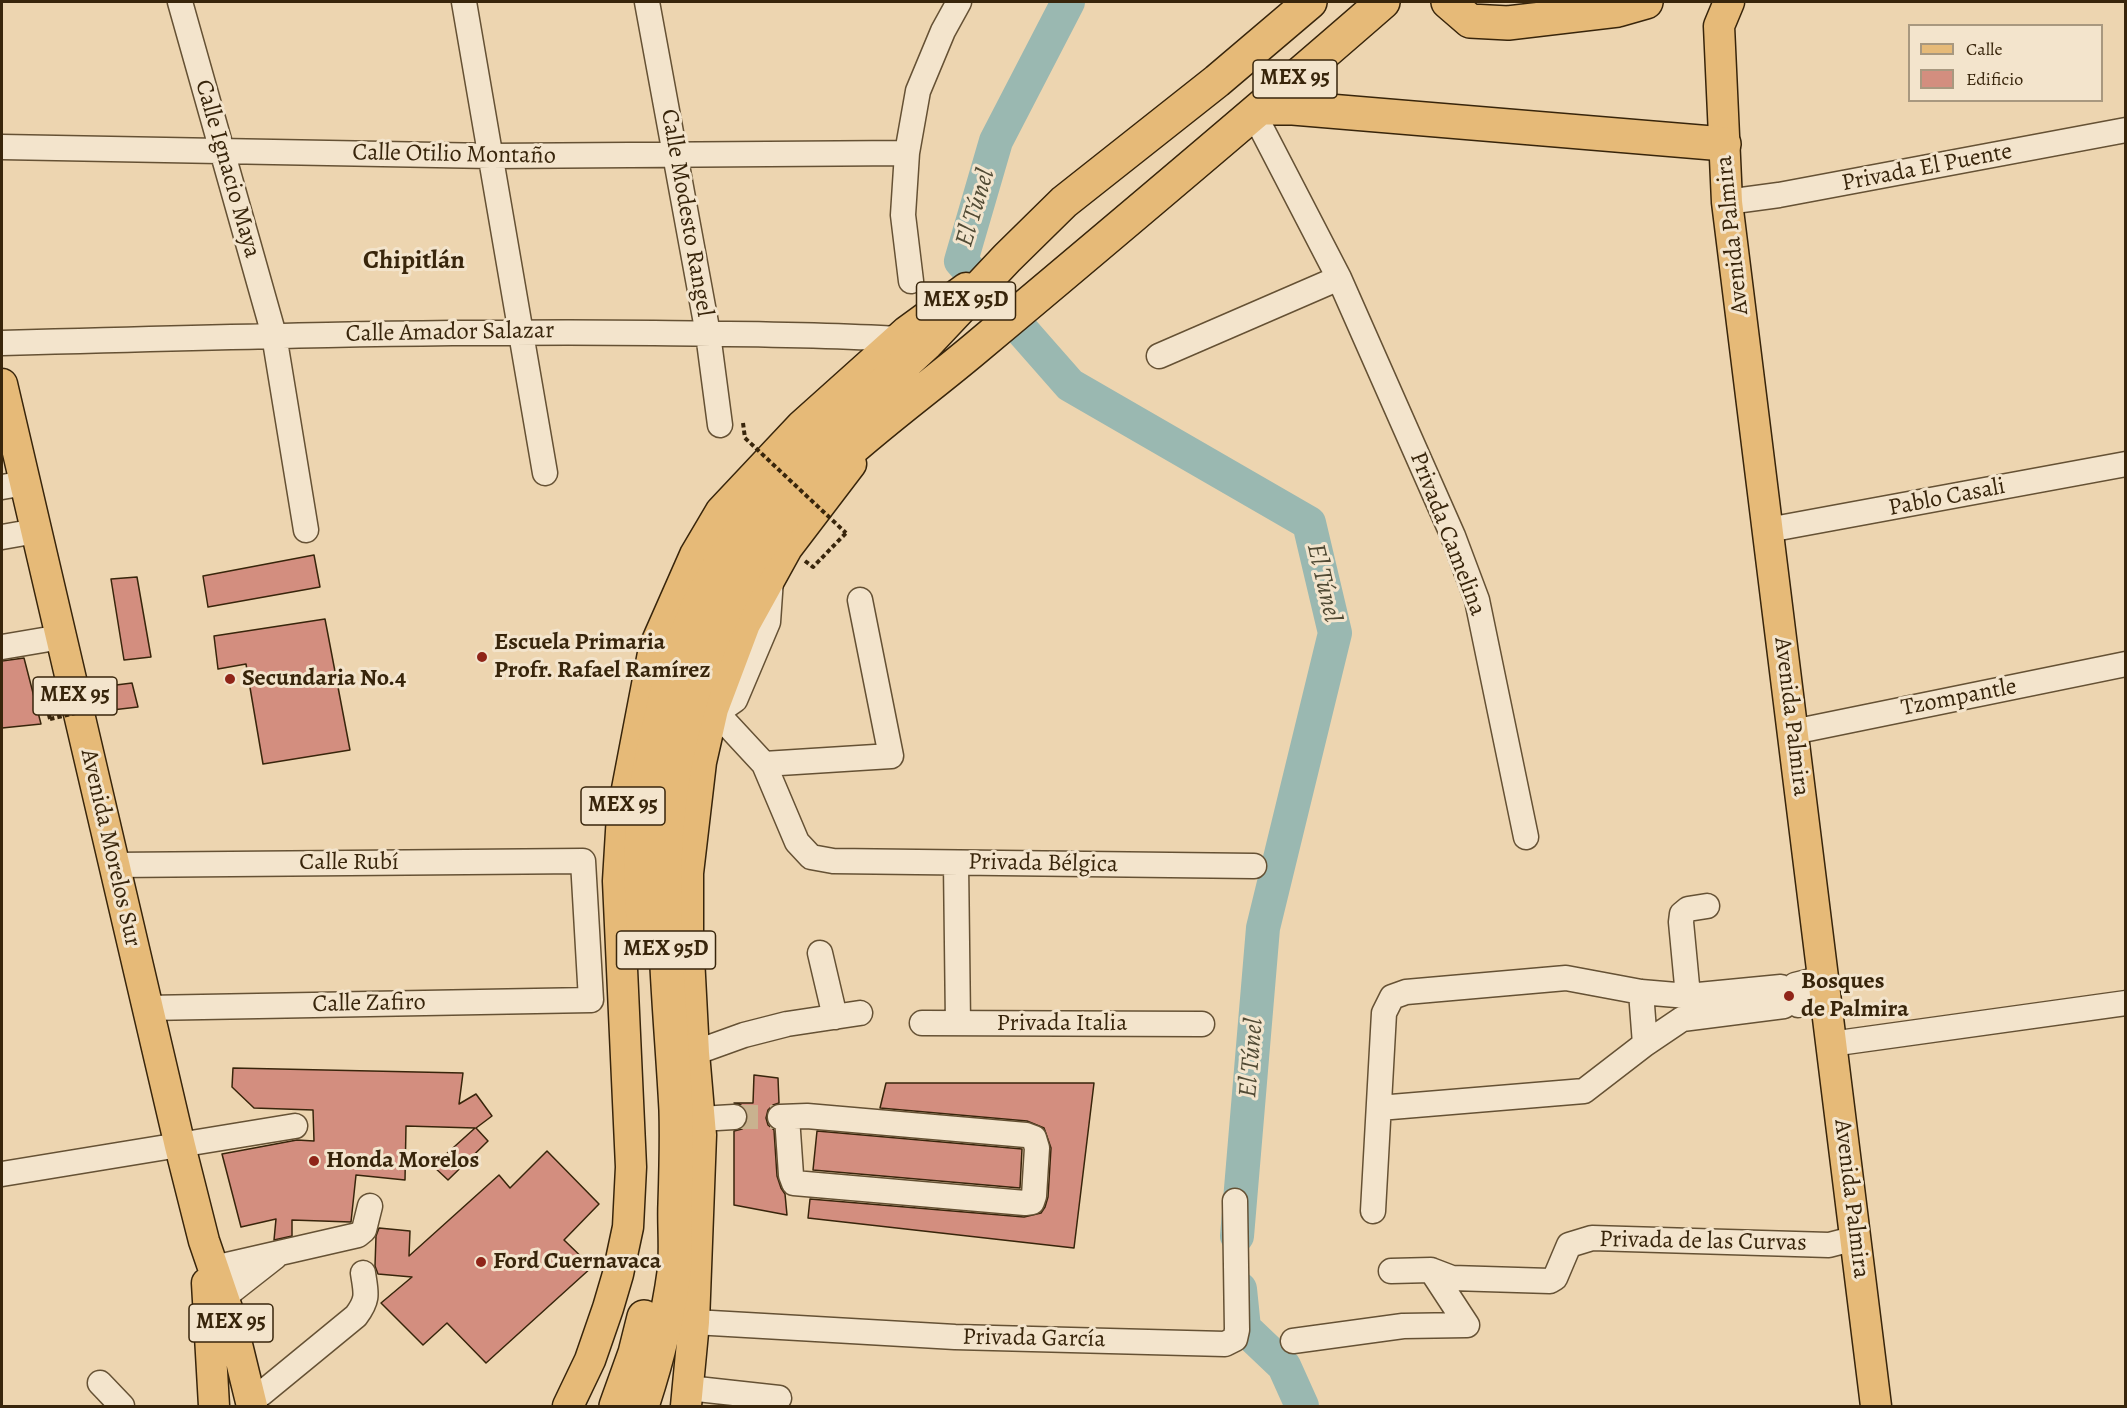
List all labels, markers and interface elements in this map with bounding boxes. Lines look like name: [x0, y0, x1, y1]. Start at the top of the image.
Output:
legend: [1908, 24, 2103, 102]
text: Calle: [1966, 37, 2003, 61]
road number: MEX 95: [1253, 60, 1337, 98]
text: Edificio: [1966, 67, 2023, 91]
street label: Calle Ignacio Maya: [188, 77, 266, 261]
street label: Calle Modesto Rangel: [654, 107, 718, 319]
street label: Privada El Puente: [1839, 137, 2015, 199]
street label: Calle Otilio Montaño: [352, 139, 556, 171]
street label: Avenida Palmira: [1710, 154, 1756, 316]
water label: El Túnel: [949, 165, 1003, 251]
district label: Chipitlán: [363, 246, 465, 278]
road number: MEX 95D: [916, 282, 1016, 320]
street label: Calle Amador Salazar: [345, 317, 555, 349]
street label: Privada Camelina: [1403, 448, 1491, 620]
street label: Pablo Casali: [1886, 473, 2008, 523]
water label: El Túnel: [1299, 541, 1347, 625]
place label: Escuela Primaria Profr. Rafael Ramírez: [494, 629, 710, 685]
street label: Avenida Palmira: [1767, 636, 1815, 798]
marker: Escuela Primaria Profr. Rafael Ramírez: [475, 650, 489, 664]
place label: Secundaria No.4: [242, 665, 406, 693]
marker: Secundaria No.4: [223, 672, 237, 686]
street label: Tzompantle: [1899, 673, 2019, 723]
road number: MEX 95: [33, 677, 117, 715]
street label: Avenida Morelos Sur: [73, 746, 147, 950]
road number: MEX 95: [581, 787, 665, 825]
street label: Privada Bélgica: [968, 848, 1118, 880]
street label: Calle Rubí: [299, 849, 399, 877]
road number: MEX 95D: [616, 931, 716, 969]
place label: Bosques de Palmira: [1801, 968, 1909, 1024]
street label: Calle Zafiro: [312, 989, 426, 1019]
marker: Bosques de Palmira: [1782, 989, 1796, 1003]
street label: Privada Italia: [997, 1010, 1127, 1038]
water label: El Túnel: [1233, 1017, 1271, 1099]
street label: Avenida Palmira: [1827, 1118, 1875, 1280]
place label: Honda Morelos: [326, 1147, 479, 1175]
marker: Honda Morelos: [307, 1154, 321, 1168]
street label: Privada de las Curvas: [1599, 1226, 1807, 1258]
place label: Ford Cuernavaca: [493, 1248, 661, 1276]
marker: Ford Cuernavaca: [474, 1255, 488, 1269]
road number: MEX 95: [189, 1304, 273, 1342]
street label: Privada García: [962, 1323, 1106, 1355]

